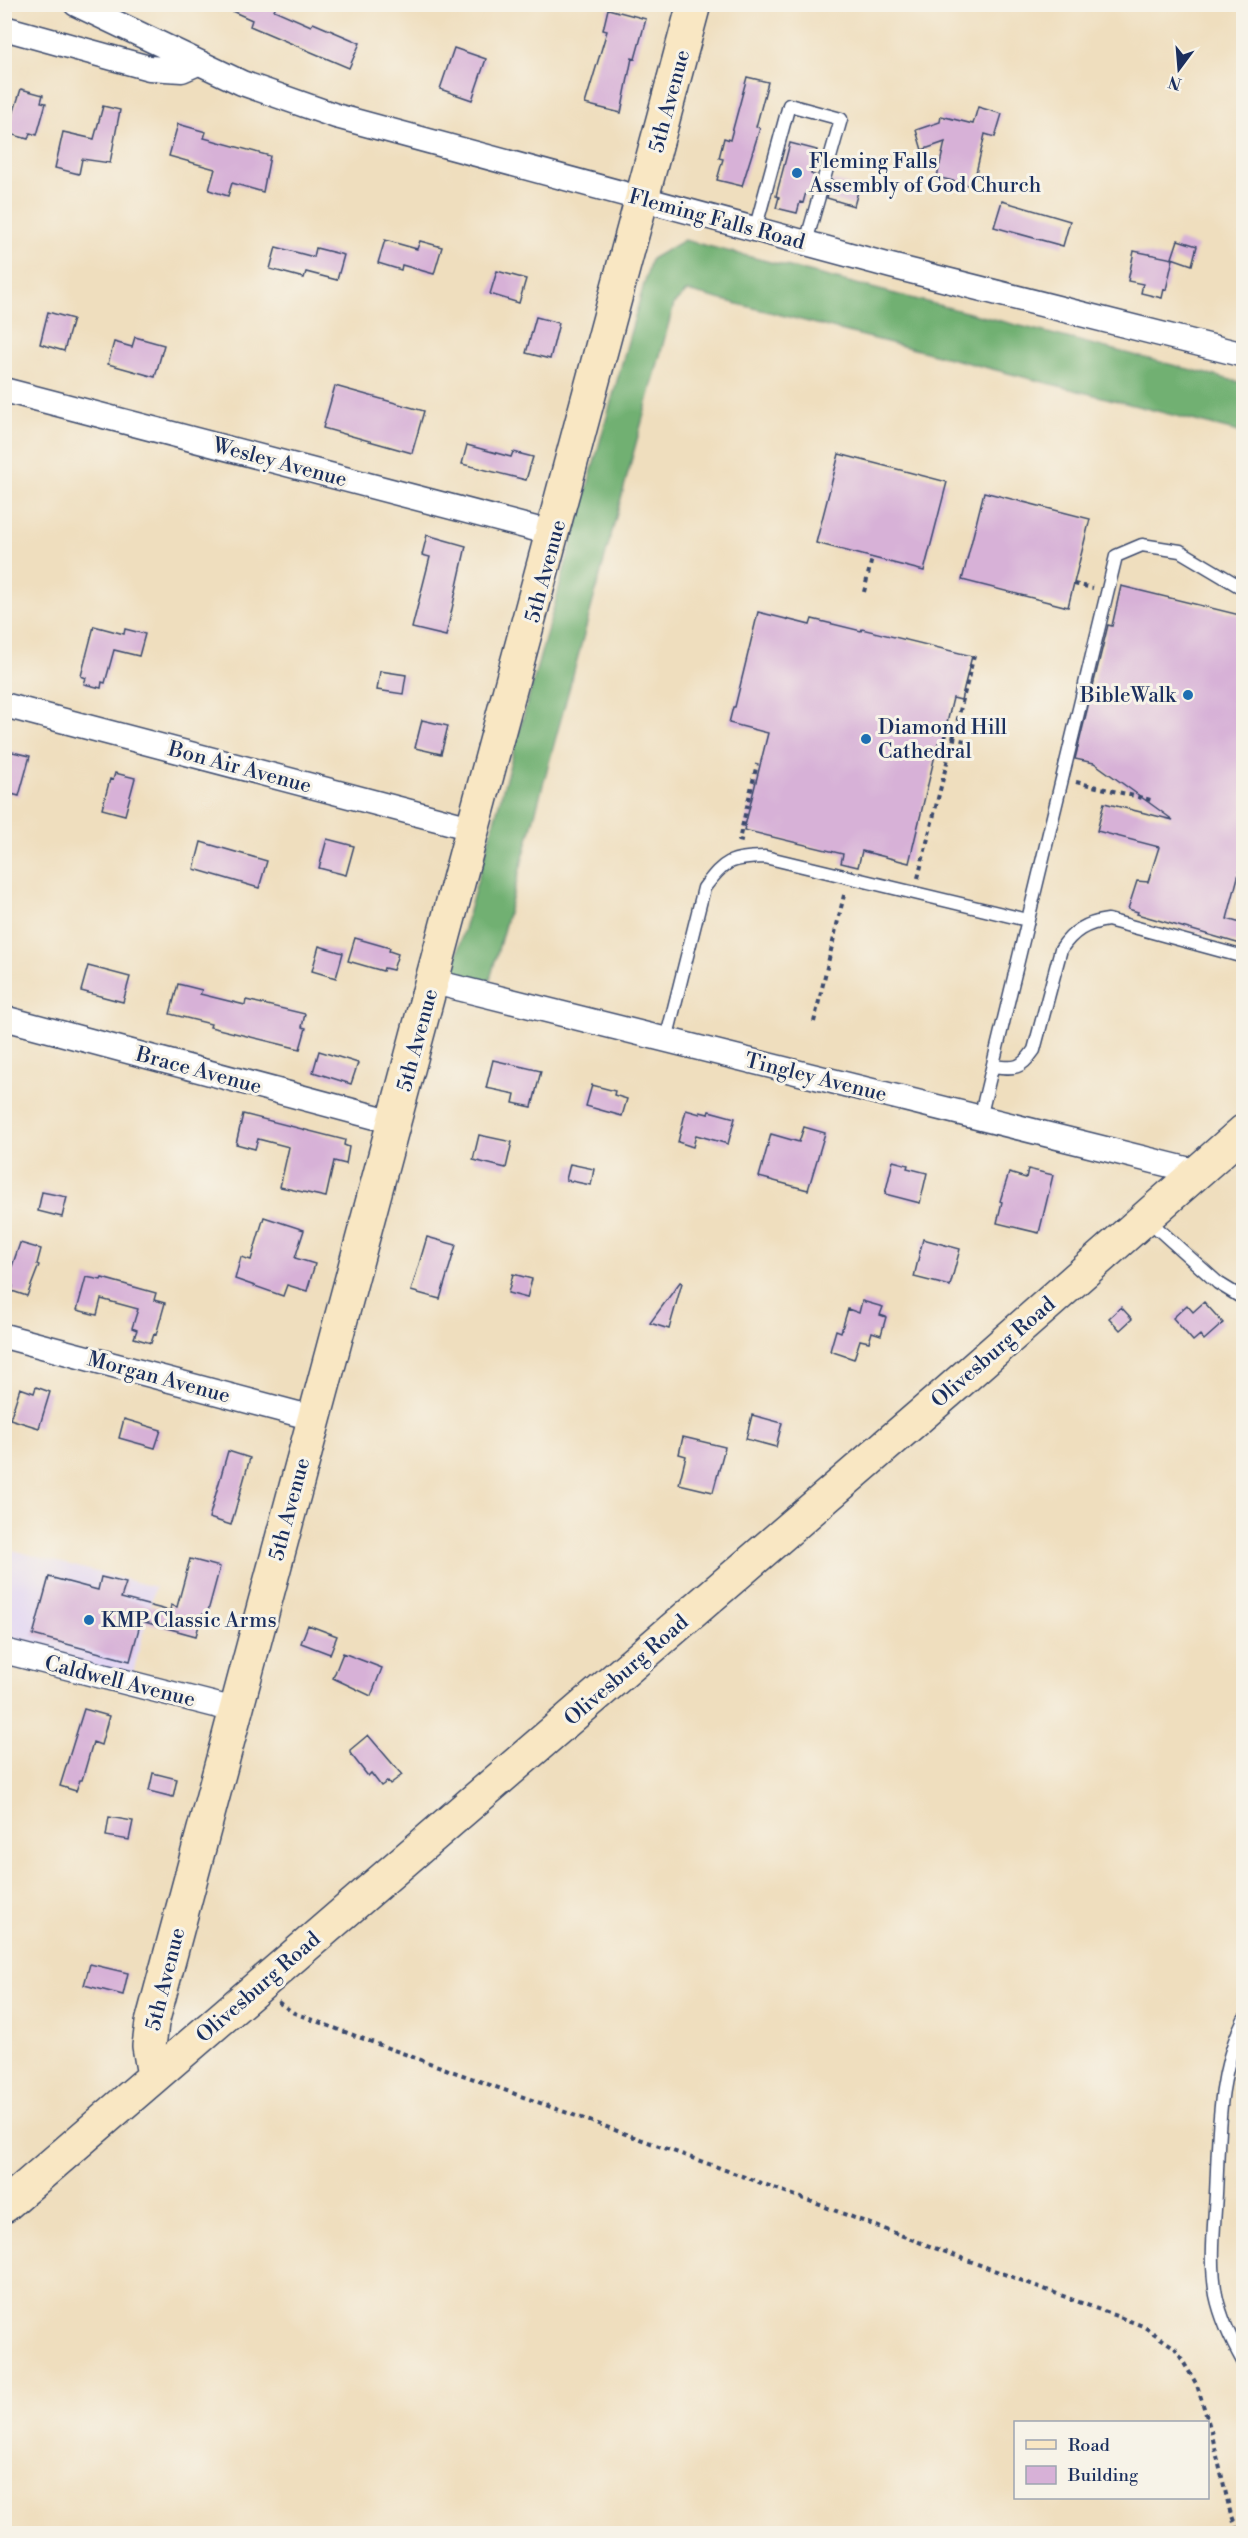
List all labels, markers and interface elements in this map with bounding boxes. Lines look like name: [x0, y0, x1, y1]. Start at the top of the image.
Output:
north arrow: [1149, 39, 1209, 99]
street label: 5th Avenue: [644, 47, 696, 155]
text: N: [1166, 71, 1184, 94]
place label: Fleming Falls Assembly of God Church: [808, 149, 1042, 199]
marker: Fleming Falls Assembly of God Church: [790, 166, 804, 180]
street label: Fleming Falls Road: [626, 184, 808, 256]
street label: Wesley Avenue: [209, 432, 350, 493]
street label: 5th Avenue: [520, 517, 572, 625]
place label: BibleWalk: [1079, 683, 1177, 709]
marker: BibleWalk: [1181, 688, 1195, 702]
place label: Diamond Hill Cathedral: [878, 715, 1007, 765]
marker: Diamond Hill Cathedral: [859, 732, 873, 746]
street label: Bon Air Avenue: [164, 736, 314, 800]
street label: 5th Avenue: [392, 986, 444, 1094]
street label: Brace Avenue: [132, 1041, 264, 1100]
street label: Tingley Avenue: [742, 1048, 889, 1108]
street label: Olivesburg Road: [926, 1292, 1061, 1414]
street label: Morgan Avenue: [84, 1346, 233, 1410]
street label: 5th Avenue: [264, 1455, 316, 1563]
place label: KMP Classic Arms: [101, 1608, 277, 1634]
street label: Olivesburg Road: [559, 1610, 694, 1732]
marker: KMP Classic Arms: [82, 1613, 96, 1627]
street label: Caldwell Avenue: [42, 1651, 198, 1713]
street label: 5th Avenue: [141, 1925, 191, 2033]
street label: Olivesburg Road: [191, 1927, 326, 2049]
legend: [1014, 2421, 1209, 2499]
text: Road: [1068, 2434, 1111, 2457]
text: Building: [1067, 2464, 1139, 2487]

